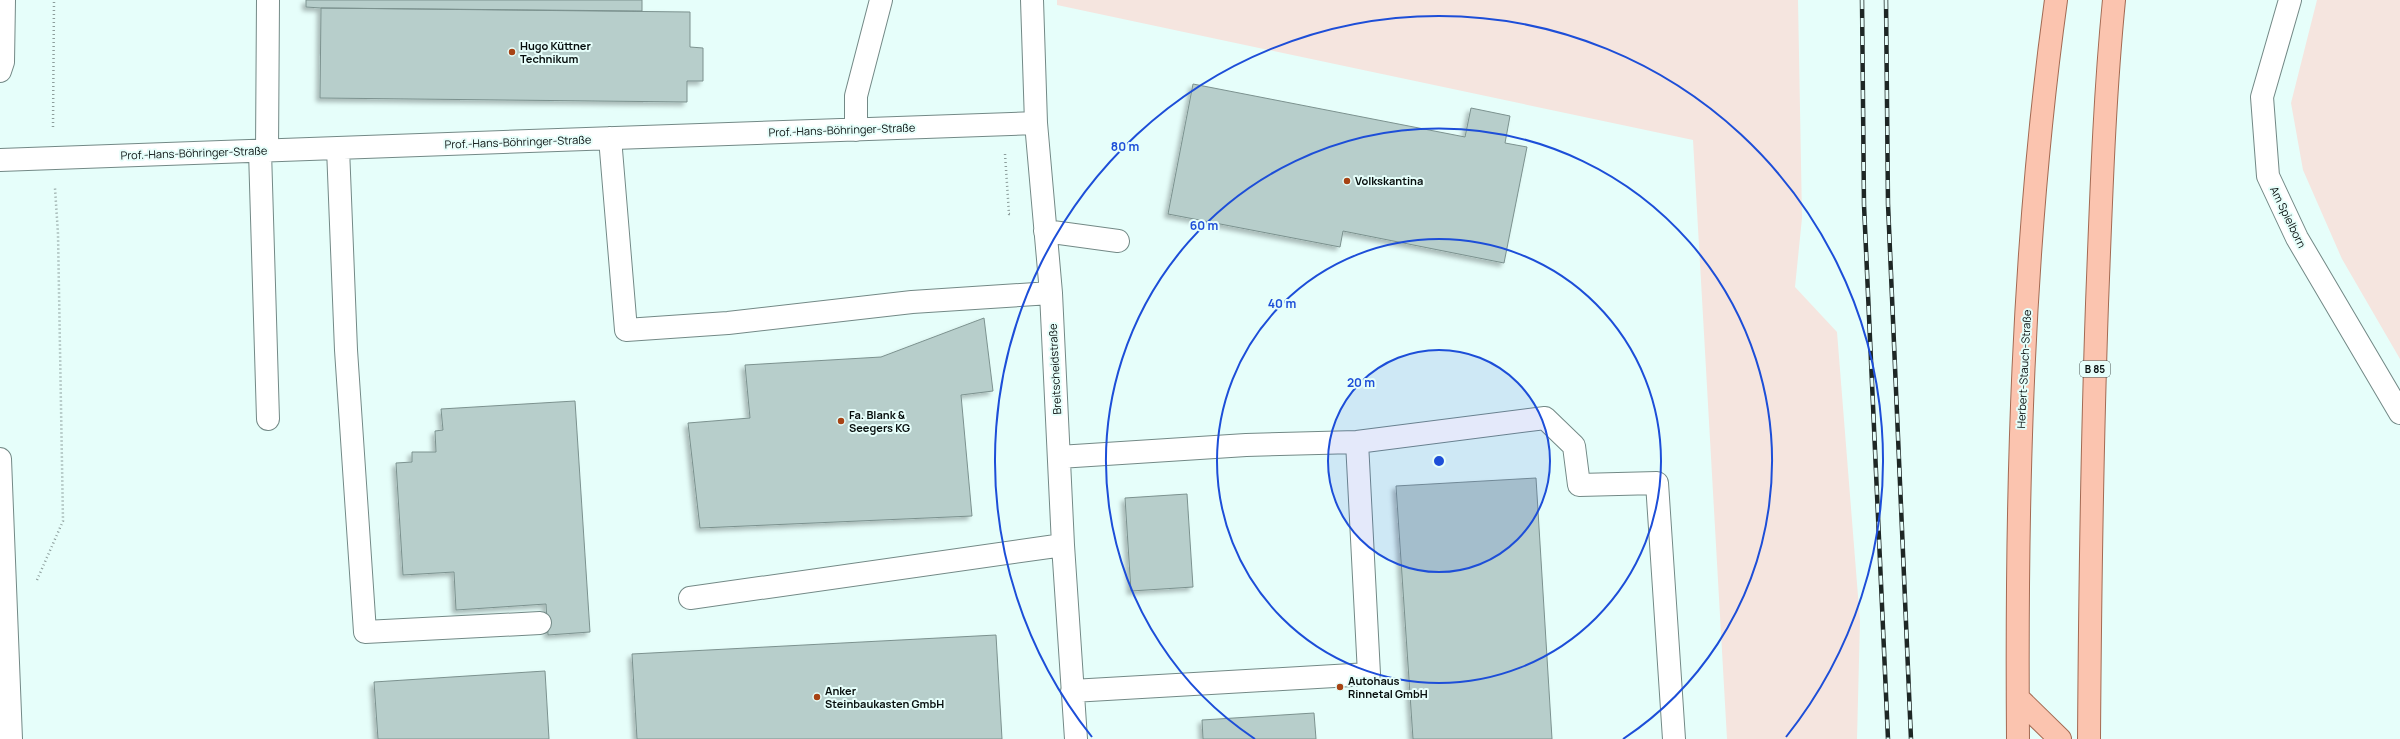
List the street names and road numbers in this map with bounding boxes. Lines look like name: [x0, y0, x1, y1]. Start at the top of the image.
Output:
street label: Prof.-Hans-Böhringer-Straße: [768, 119, 916, 140]
street label: Prof.-Hans-Böhringer-Straße: [444, 131, 592, 152]
street label: Prof.-Hans-Böhringer-Straße: [120, 142, 268, 163]
street label: Am Spielborn: [2267, 183, 2310, 250]
street label: Herbert-Stauch-Straße: [2013, 309, 2034, 429]
street label: Breitscheidstraße: [1045, 323, 1064, 415]
road number: B 85: [2080, 361, 2110, 377]

